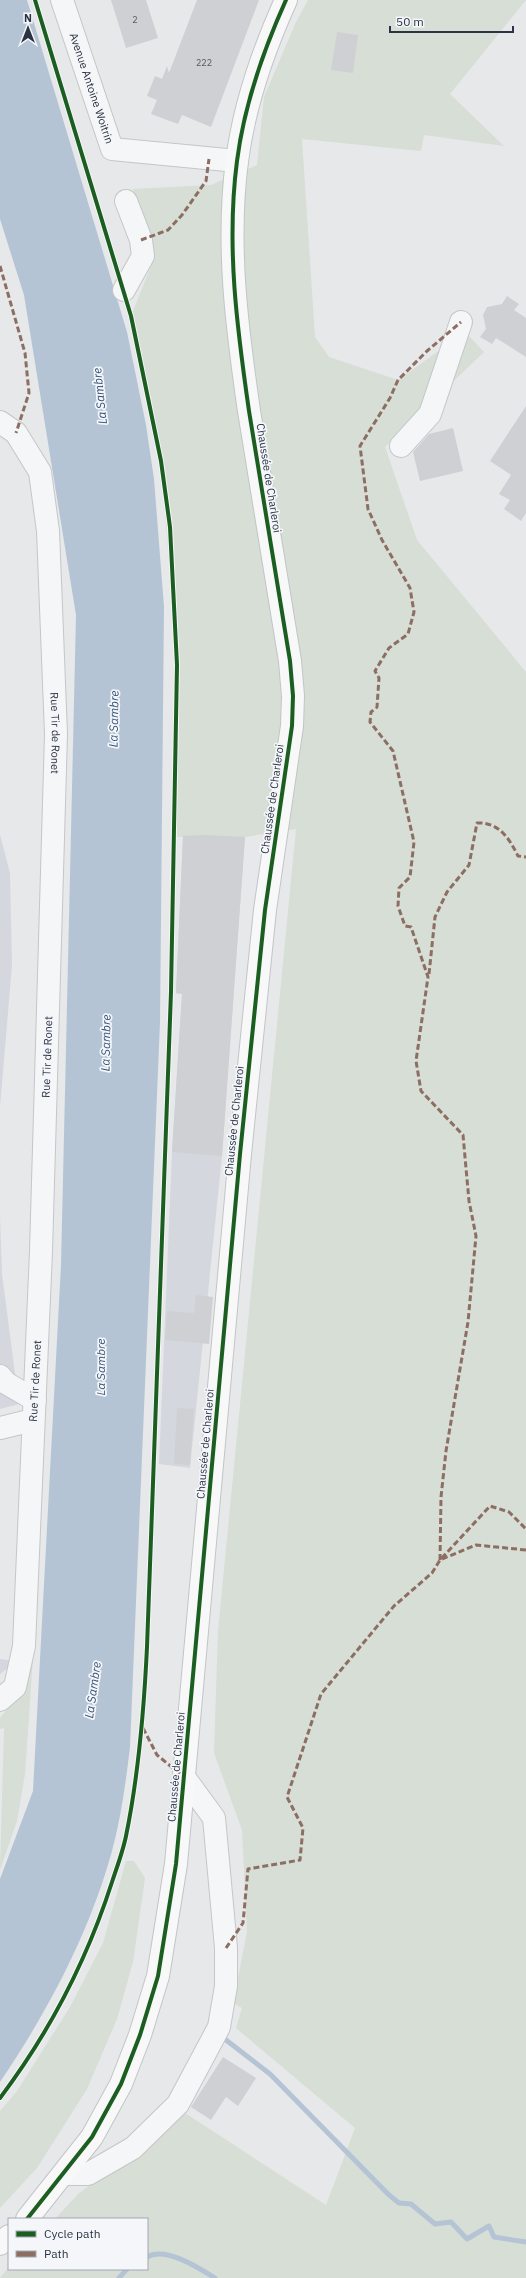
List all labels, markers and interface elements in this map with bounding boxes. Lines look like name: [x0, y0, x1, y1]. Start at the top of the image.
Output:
north arrow: [8, 8, 48, 48]
scale bar: [390, 8, 513, 34]
text: N: [24, 11, 32, 25]
house number: 2: [132, 14, 138, 25]
text: 50 m: [396, 14, 424, 29]
street label: Avenue Antoine Woitrin: [67, 31, 117, 145]
house number: 222: [196, 57, 212, 68]
water label: La Sambre: [89, 367, 110, 425]
street label: Chaussée de Charleroi: [253, 422, 285, 534]
water label: La Sambre: [106, 690, 121, 748]
street label: Rue Tir de Ronet: [47, 692, 63, 774]
street label: Chaussée de Charleroi: [257, 743, 287, 855]
water label: La Sambre: [98, 1014, 113, 1072]
street label: Rue Tir de Ronet: [39, 1016, 55, 1098]
street label: Chaussée de Charleroi: [221, 1065, 247, 1177]
water label: La Sambre: [93, 1339, 108, 1395]
street label: Rue Tir de Ronet: [26, 1340, 44, 1422]
street label: Chaussée de Charleroi: [193, 1388, 217, 1500]
water label: La Sambre: [81, 1661, 104, 1719]
street label: Chaussée de Charleroi: [164, 1711, 188, 1823]
legend: [8, 2218, 148, 2270]
text: Cycle path: [44, 2226, 101, 2241]
text: Path: [44, 2246, 69, 2261]

